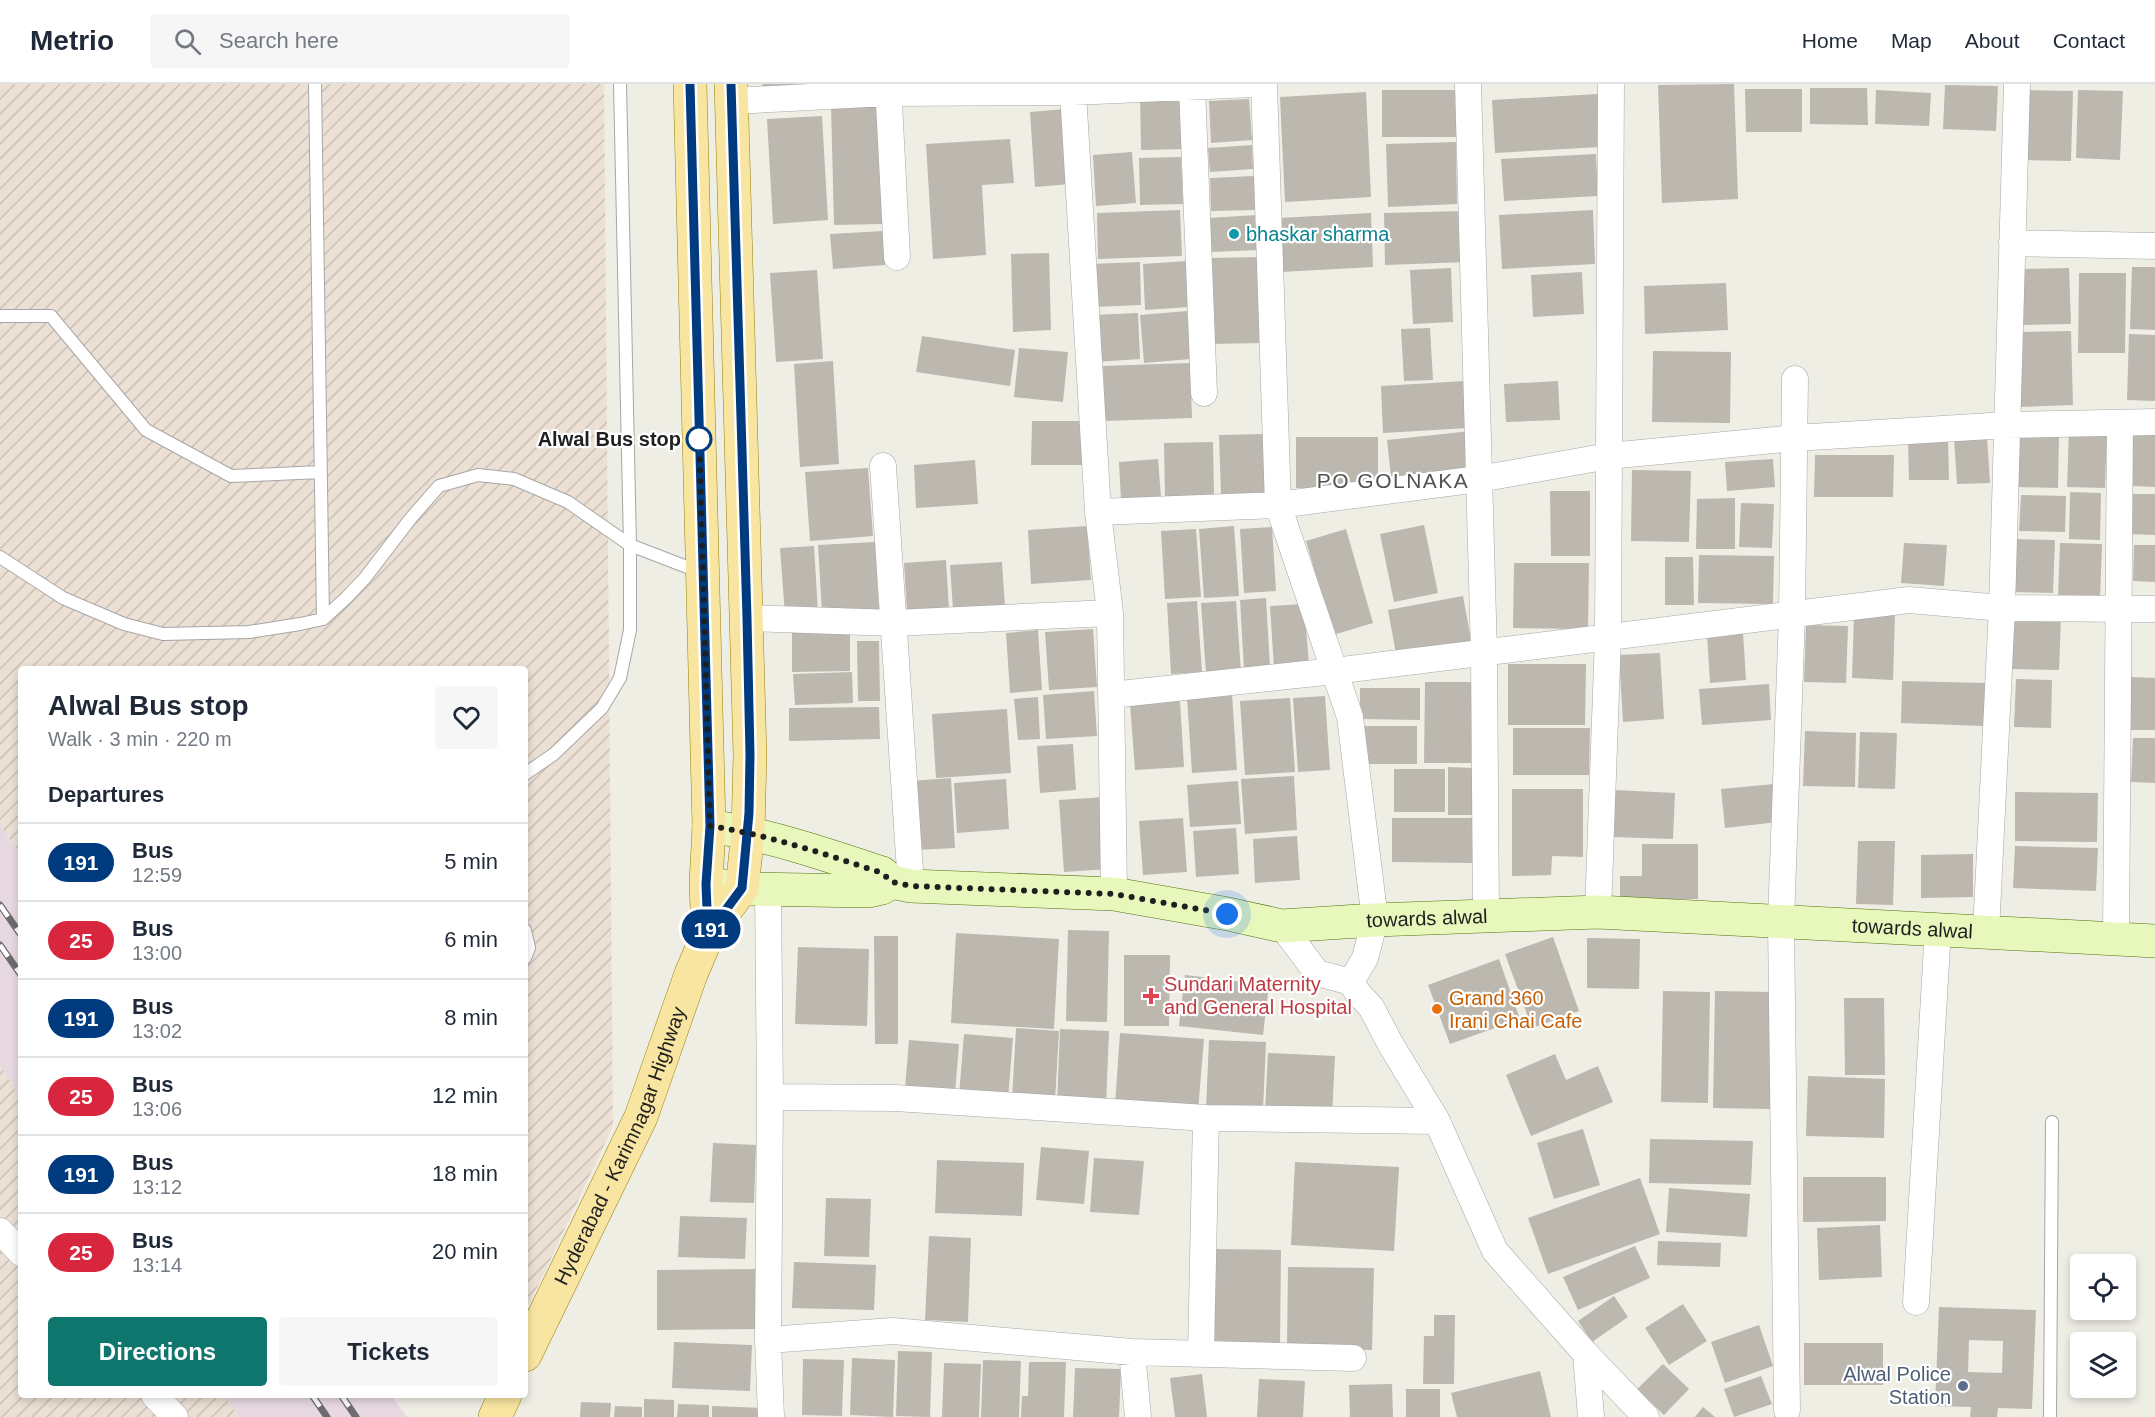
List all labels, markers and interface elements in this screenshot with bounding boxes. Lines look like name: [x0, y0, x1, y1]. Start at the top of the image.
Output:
search box: [150, 14, 570, 68]
text: Metrio: [30, 25, 114, 56]
icon: search: [171, 25, 204, 58]
text: Search here: [219, 28, 339, 53]
text: Home: [1802, 29, 1858, 52]
text: Map: [1891, 29, 1932, 52]
text: About: [1965, 29, 2020, 52]
text: Contact: [2053, 29, 2125, 52]
place label: bhaskar sharma: [1246, 223, 1390, 245]
marker: bhaskar sharma: [1227, 227, 1241, 241]
marker: Alwal Bus stop: [686, 426, 712, 452]
place label: Alwal Bus stop: [538, 428, 681, 450]
district label: PO GOLNAKA: [1317, 469, 1469, 492]
button: heart: [435, 686, 498, 749]
text: Alwal Bus stop: [48, 690, 249, 721]
text: Walk · 3 min · 220 m: [48, 728, 232, 750]
text: Departures: [48, 782, 164, 807]
text: Bus: [132, 838, 174, 863]
text: 5 min: [444, 849, 498, 874]
text: 191: [63, 851, 99, 874]
text: 12:59: [132, 864, 182, 886]
your location: [1212, 899, 1242, 929]
street label: towards alwal: [1366, 905, 1488, 932]
line badge: 191: [676, 910, 746, 948]
street label: towards alwal: [1851, 914, 1973, 943]
text: Bus: [132, 916, 174, 941]
text: 191: [693, 918, 729, 941]
text: 6 min: [444, 927, 498, 952]
text: 25: [69, 929, 93, 952]
text: 13:00: [132, 942, 182, 964]
place label: Sundari Maternity and General Hospital: [1164, 973, 1352, 1018]
marker: Sundari Maternity and General Hospital: [1142, 987, 1160, 1005]
place label: Grand 360 Irani Chai Cafe: [1449, 987, 1582, 1032]
text: Bus: [132, 994, 174, 1019]
marker: Grand 360 Irani Chai Cafe: [1430, 1002, 1444, 1016]
street label: Hyderabad - Karimnagar Highway: [550, 1004, 690, 1289]
text: 8 min: [444, 1005, 498, 1030]
text: 191: [63, 1007, 99, 1030]
text: 13:02: [132, 1020, 182, 1042]
text: Bus: [132, 1072, 174, 1097]
text: 12 min: [432, 1083, 498, 1108]
text: 25: [69, 1085, 93, 1108]
text: 13:06: [132, 1098, 182, 1120]
text: Bus: [132, 1150, 174, 1175]
text: 18 min: [432, 1161, 498, 1186]
text: 191: [63, 1163, 99, 1186]
text: 13:12: [132, 1176, 182, 1198]
text: Bus: [132, 1228, 174, 1253]
text: 20 min: [432, 1239, 498, 1264]
text: 25: [69, 1241, 93, 1264]
text: 13:14: [132, 1254, 182, 1276]
map controls: [2070, 1254, 2136, 1398]
button: locate: [2070, 1254, 2136, 1320]
button: Directions: [48, 1317, 267, 1386]
button: Tickets: [279, 1317, 498, 1386]
button: layers: [2070, 1332, 2136, 1398]
place label: Alwal Police Station: [1843, 1363, 1951, 1408]
marker: Alwal Police Station: [1956, 1379, 1970, 1393]

